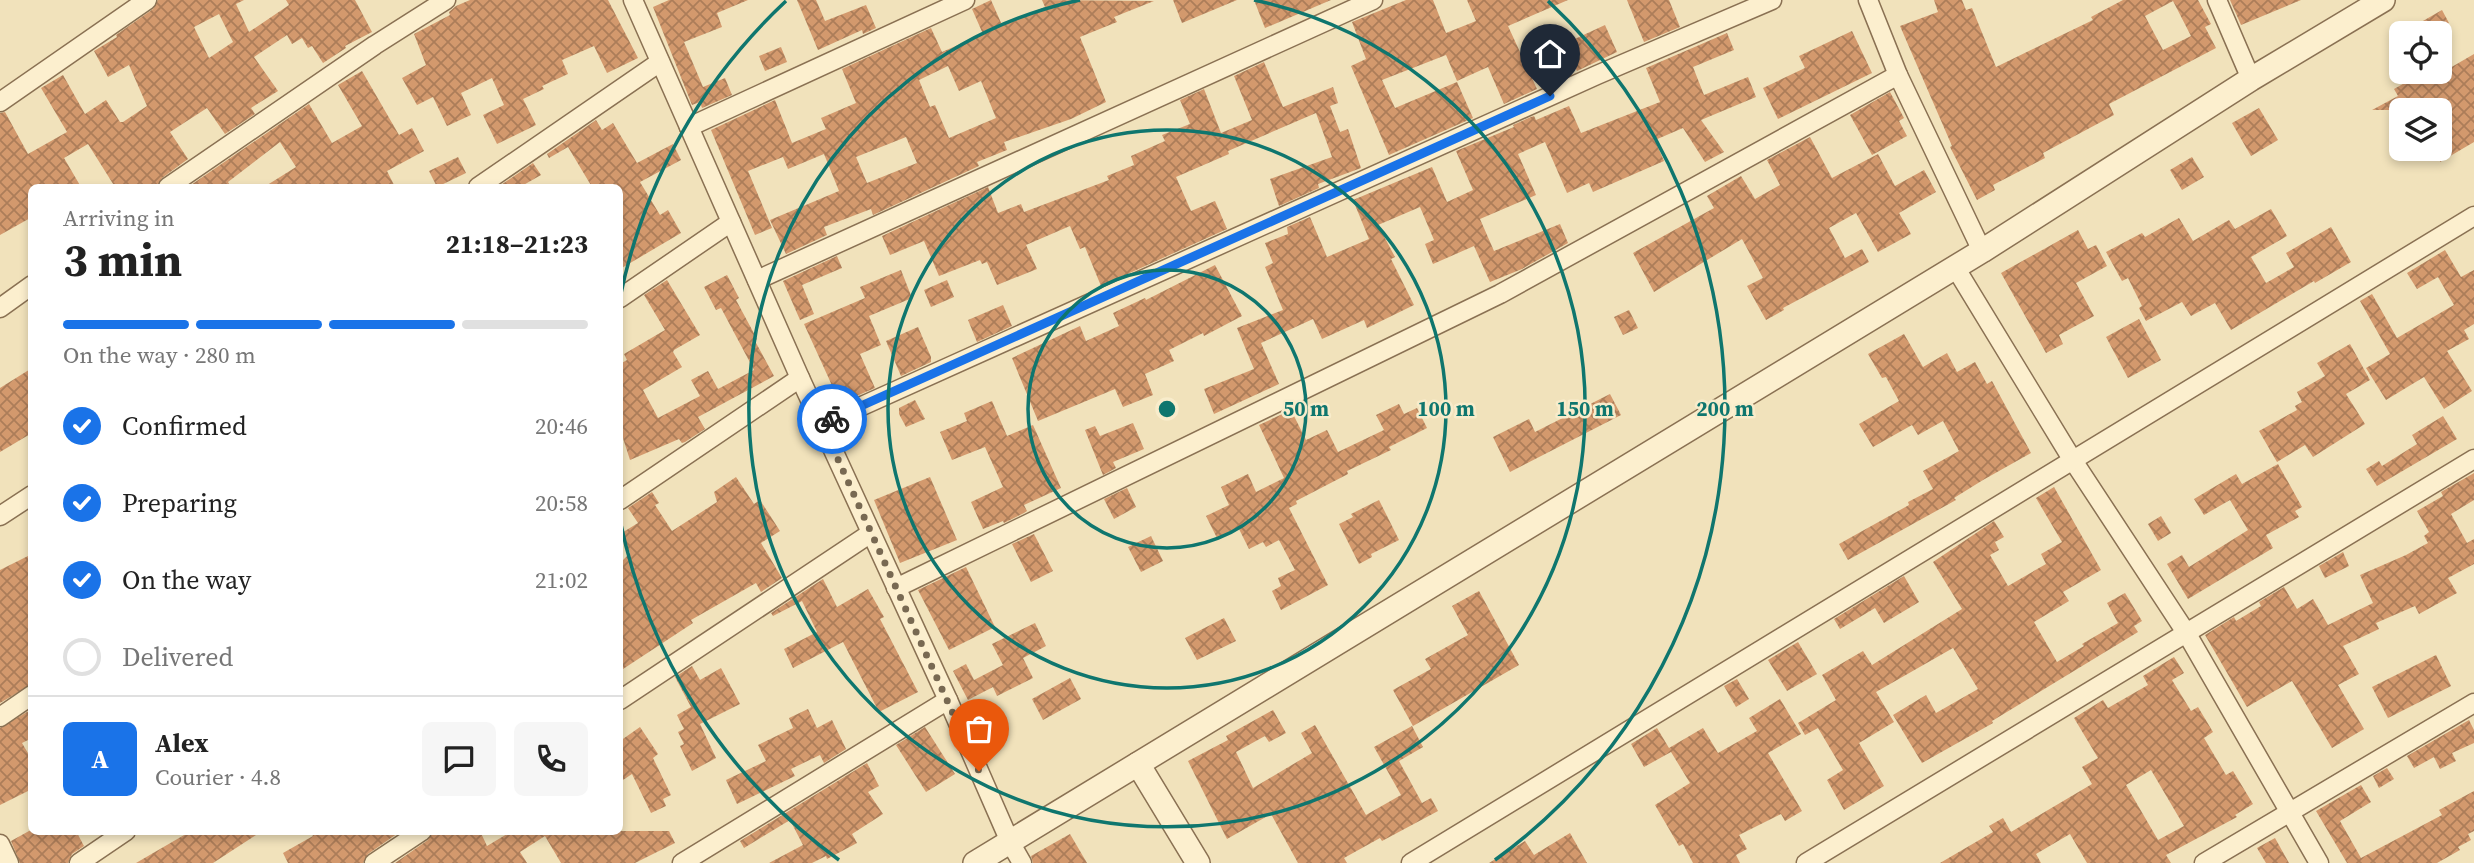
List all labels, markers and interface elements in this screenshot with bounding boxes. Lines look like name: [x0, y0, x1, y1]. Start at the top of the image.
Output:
map controls: [2389, 21, 2452, 161]
button: locate: [2389, 21, 2452, 84]
pin: [1520, 24, 1580, 96]
icon: home: [1531, 35, 1569, 73]
button: layers: [2389, 98, 2452, 161]
text: Arriving in: [63, 202, 175, 234]
text: 21:18–21:23: [446, 226, 588, 262]
text: 3 min: [63, 228, 182, 291]
text: On the way · 280 m: [63, 339, 256, 371]
courier: [797, 384, 867, 454]
text: 50 m: [1283, 394, 1329, 423]
text: 100 m: [1417, 394, 1475, 423]
text: 150 m: [1556, 394, 1614, 423]
text: 200 m: [1696, 394, 1754, 423]
centre of rings: [1155, 397, 1179, 421]
icon: bike: [813, 400, 851, 438]
icon: check: [63, 407, 101, 445]
text: Confirmed: [122, 408, 247, 444]
text: 20:46: [535, 410, 588, 442]
icon: check: [63, 484, 101, 522]
text: Preparing: [122, 485, 237, 521]
text: 20:58: [535, 487, 588, 519]
icon: check: [63, 561, 101, 599]
text: On the way: [122, 562, 251, 598]
text: 21:02: [535, 564, 588, 596]
text: Delivered: [122, 639, 233, 675]
pin: [949, 699, 1009, 771]
icon: bag: [960, 710, 998, 748]
button: chat: [422, 722, 496, 796]
button: phone: [514, 722, 588, 796]
text: Alex: [155, 725, 209, 761]
text: A: [91, 741, 109, 777]
text: Courier · 4.8: [155, 761, 281, 793]

